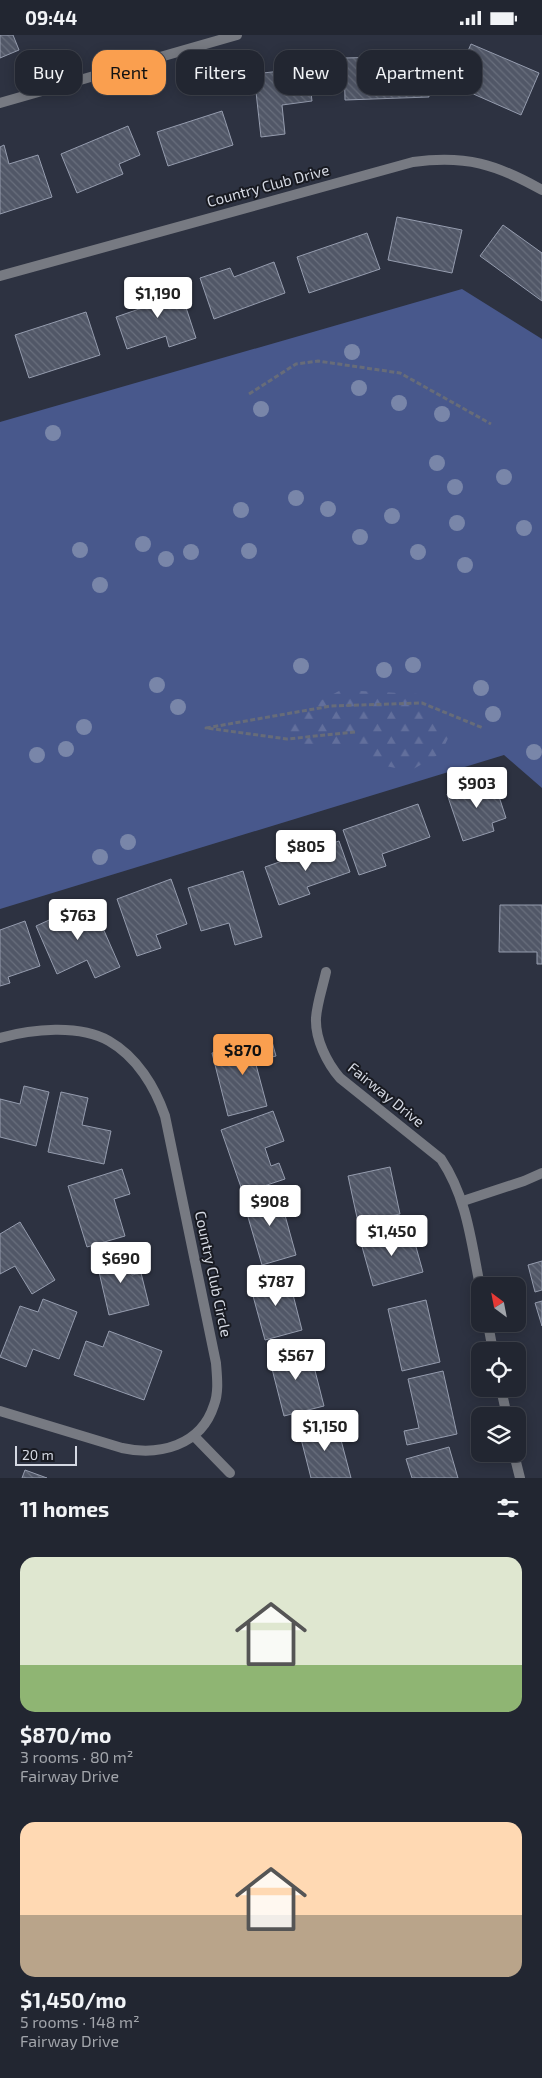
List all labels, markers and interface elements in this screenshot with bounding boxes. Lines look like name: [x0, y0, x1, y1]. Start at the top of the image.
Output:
text: 09:44: [25, 6, 77, 29]
chip: Buy: [15, 50, 82, 95]
chip: Rent: [92, 50, 166, 95]
chip: Filters: [176, 50, 264, 95]
chip: New: [274, 50, 347, 95]
chip: Apartment: [357, 50, 482, 95]
street label: Country Club Drive: [205, 160, 331, 210]
pin: $1,190: [117, 277, 199, 319]
text: $1,190: [135, 283, 181, 302]
pin: $903: [447, 767, 507, 809]
text: $903: [458, 773, 496, 792]
pin: $805: [276, 829, 336, 872]
text: $805: [287, 836, 325, 855]
pin: $763: [48, 899, 108, 941]
text: $763: [60, 905, 96, 924]
pin: $870: [213, 1033, 273, 1076]
text: $870: [224, 1040, 262, 1059]
street label: Fairway Drive: [345, 1058, 428, 1130]
pin: $908: [240, 1185, 300, 1227]
text: $908: [251, 1191, 289, 1210]
street label: Country Club Circle: [192, 1209, 236, 1338]
pin: $1,450: [351, 1215, 433, 1257]
text: $1,450: [367, 1221, 417, 1240]
pin: $690: [91, 1241, 151, 1284]
text: $690: [102, 1248, 140, 1267]
pin: $787: [246, 1265, 306, 1307]
text: $787: [258, 1271, 294, 1290]
north arrow: [471, 1277, 526, 1333]
map controls: [471, 1277, 526, 1462]
pin: $567: [266, 1339, 326, 1381]
button: locate: [471, 1342, 526, 1397]
text: $567: [278, 1345, 314, 1364]
button: layers: [471, 1407, 526, 1462]
pin: $1,150: [284, 1409, 366, 1452]
text: $1,150: [302, 1416, 348, 1435]
scale bar: [15, 1443, 78, 1466]
text: 20 m: [22, 1446, 54, 1463]
icon: filters: [494, 1494, 522, 1522]
text: 11 homes: [20, 1496, 109, 1521]
icon: home: [226, 1589, 316, 1679]
text: $870/mo: [20, 1722, 111, 1747]
text: 3 rooms · 80 m²: [20, 1747, 133, 1766]
text: Fairway Drive: [20, 1766, 119, 1785]
icon: home: [226, 1854, 316, 1944]
text: $1,450/mo: [20, 1987, 126, 2012]
text: 5 rooms · 148 m²: [20, 2012, 140, 2031]
text: Fairway Drive: [20, 2031, 119, 2050]

